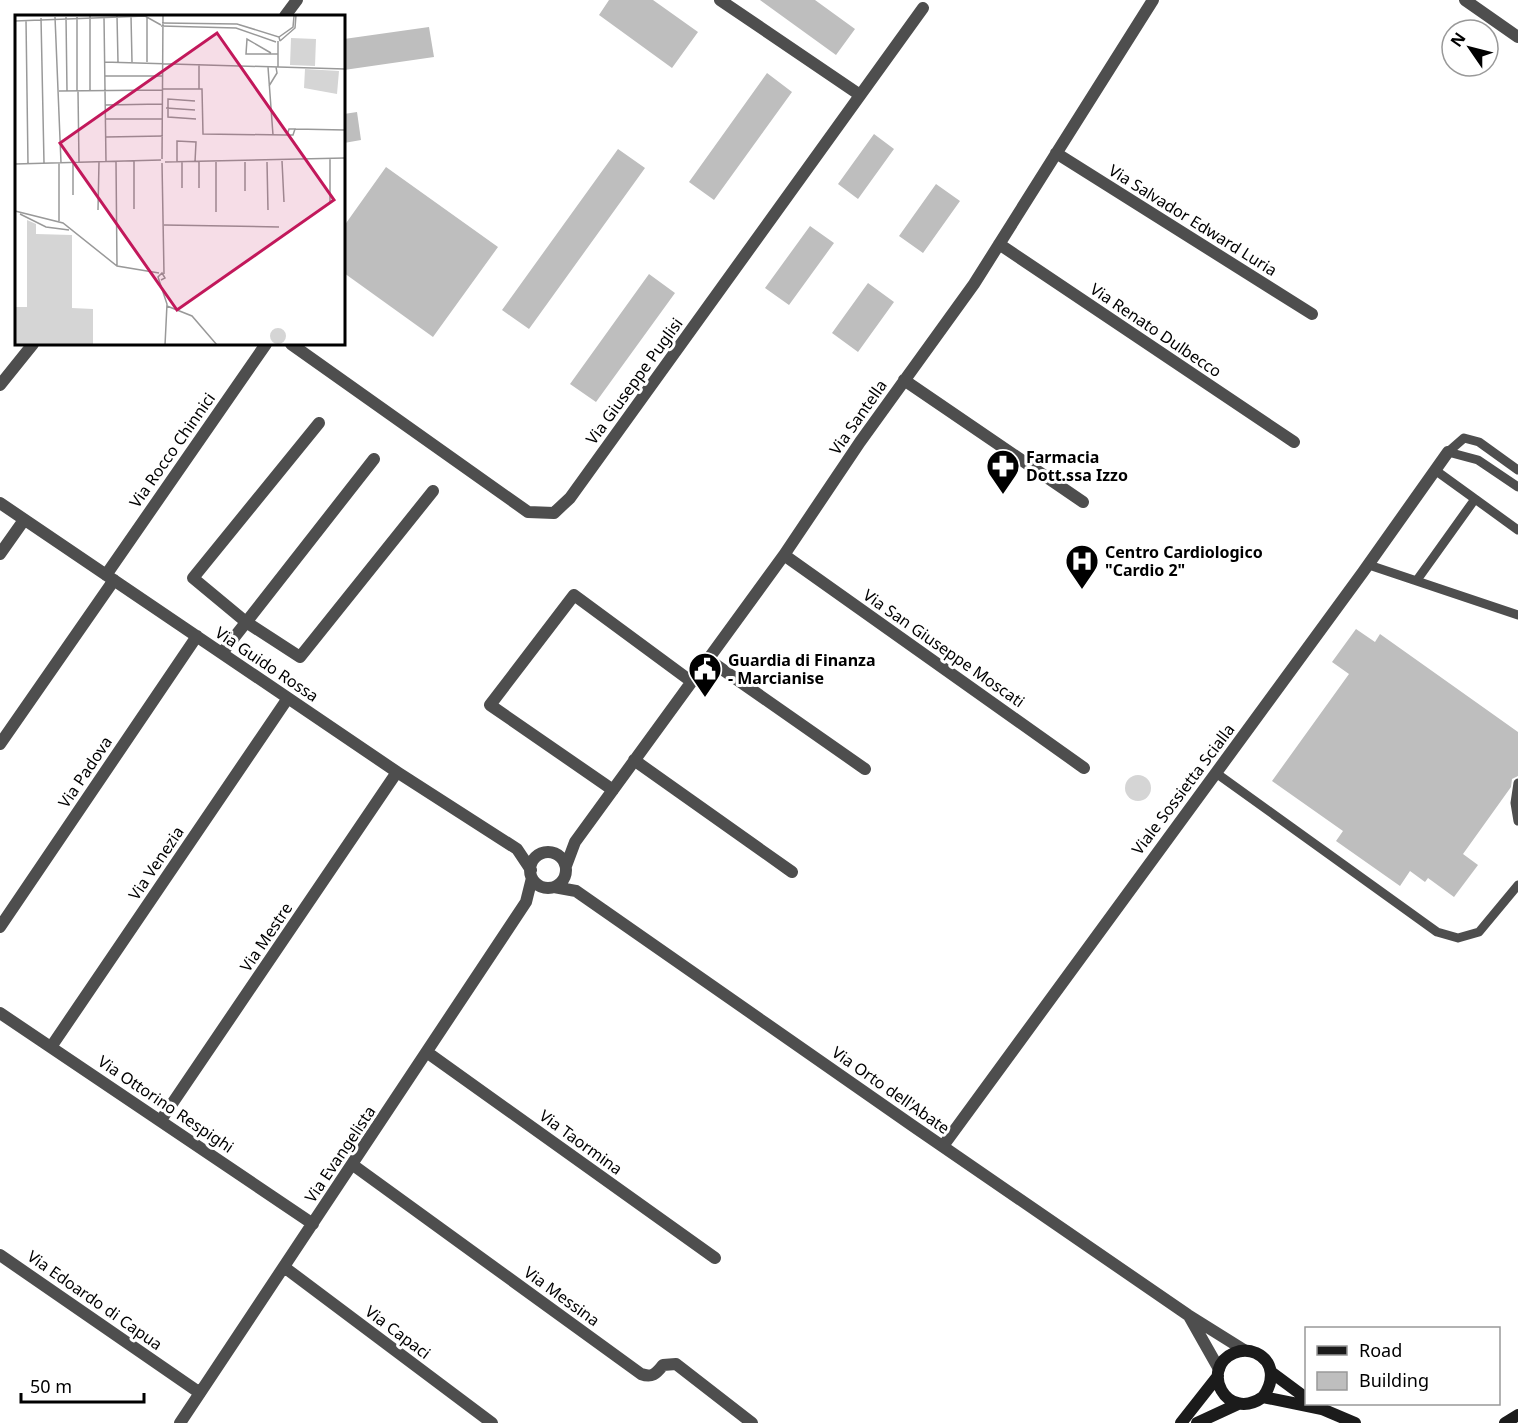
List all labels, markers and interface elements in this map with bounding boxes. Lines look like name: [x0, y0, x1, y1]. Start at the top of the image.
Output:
inset map: [15, 15, 345, 345]
north arrow: [1440, 18, 1500, 78]
text: N: [1445, 28, 1470, 51]
street label: Via Salvador Edward Luria: [1105, 159, 1281, 281]
street label: Via Renato Dulbecco: [1086, 278, 1226, 382]
street label: Via Giuseppe Puglisi: [581, 313, 687, 449]
street label: Via Santella: [824, 375, 892, 459]
street label: Via Rocco Chinnici: [124, 388, 220, 512]
place label: Farmacia Dott.ssa Izzo: [1026, 446, 1128, 486]
pharmacy icon: Farmacia Dott.ssa Izzo: [985, 448, 1021, 495]
place label: Centro Cardiologico "Cardio 2": [1105, 541, 1263, 581]
hospital icon: Centro Cardiologico "Cardio 2": [1064, 543, 1100, 590]
street label: Via San Giuseppe Moscati: [859, 584, 1029, 712]
street label: Via Guido Rossa: [211, 621, 323, 707]
place label: Guardia di Finanza - Marcianise: [728, 649, 876, 689]
public building icon: Guardia di Finanza - Marcianise: [687, 651, 723, 698]
street label: Viale Sossietta Scialla: [1127, 719, 1239, 859]
street label: Via Padova: [53, 732, 117, 812]
street label: Via Venezia: [123, 822, 189, 904]
street label: Via Mestre: [235, 898, 297, 976]
street label: Via Orto dell'Abate: [828, 1041, 954, 1139]
street label: Via Ottorino Respighi: [94, 1050, 238, 1158]
street label: Via Evangelista: [299, 1101, 381, 1207]
street label: Via Taormina: [535, 1104, 627, 1180]
street label: Via Edoardo di Capua: [23, 1245, 167, 1355]
street label: Via Messina: [520, 1261, 604, 1331]
street label: Via Capaci: [361, 1300, 435, 1364]
legend: [1305, 1327, 1500, 1405]
text: Road: [1359, 1338, 1402, 1362]
scale bar: [21, 1366, 144, 1404]
text: Building: [1359, 1368, 1429, 1392]
text: 50 m: [30, 1374, 72, 1398]

